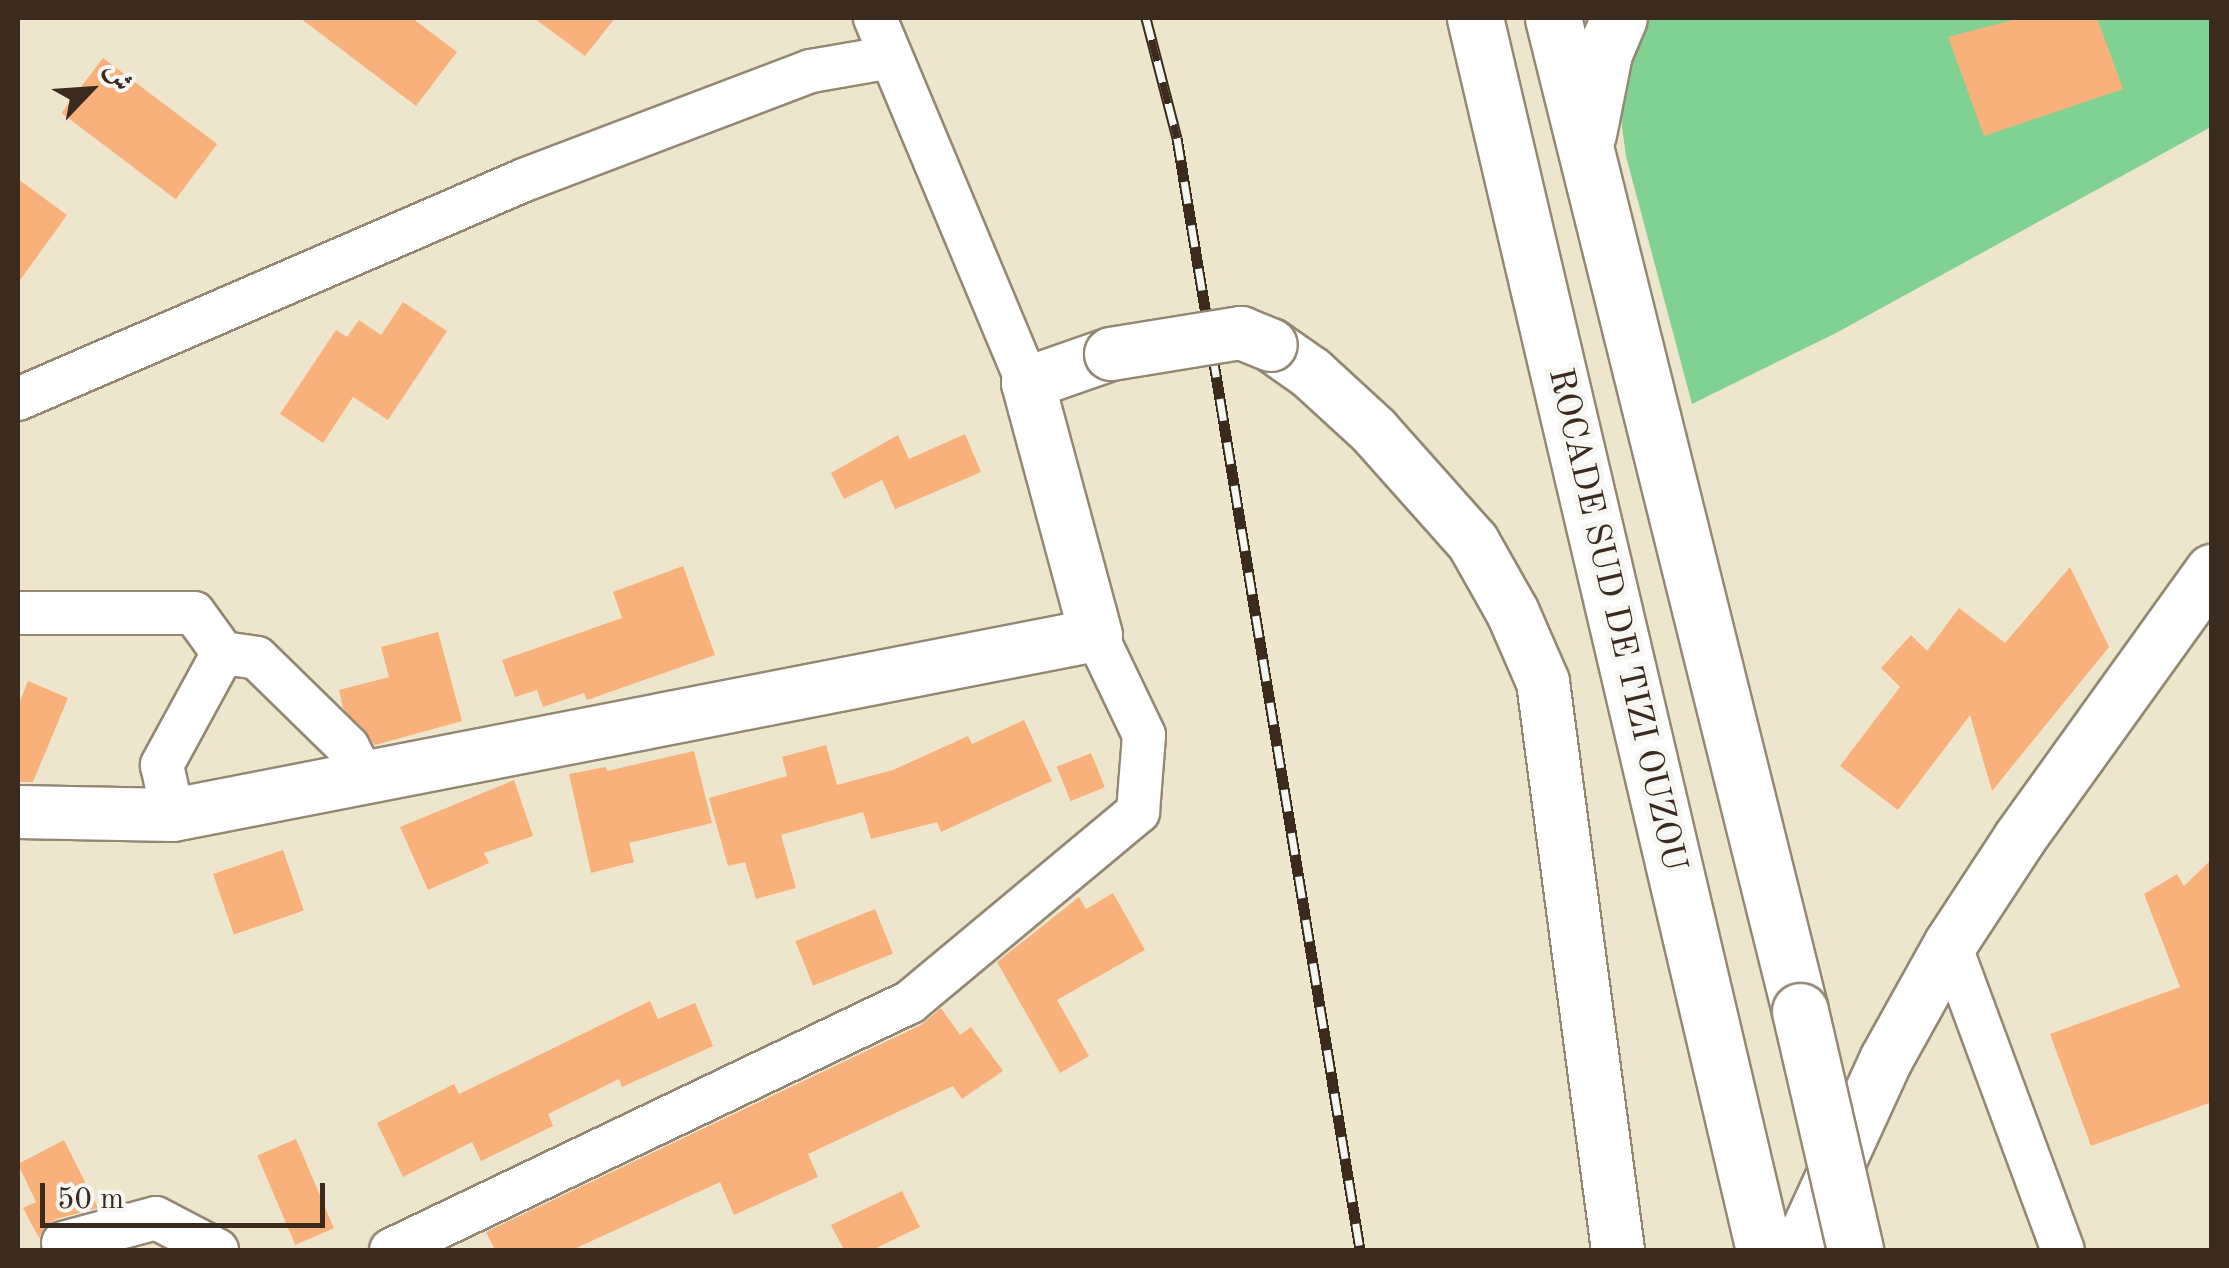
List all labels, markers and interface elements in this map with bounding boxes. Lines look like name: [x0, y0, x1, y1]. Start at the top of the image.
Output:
north arrow: [40, 40, 140, 140]
text: ش: [99, 59, 136, 96]
street label: ROCADE SUD DE TIZI OUZOU: [1538, 364, 1694, 876]
scale bar: [45, 1163, 330, 1225]
text: 50 m: [57, 1185, 124, 1215]

